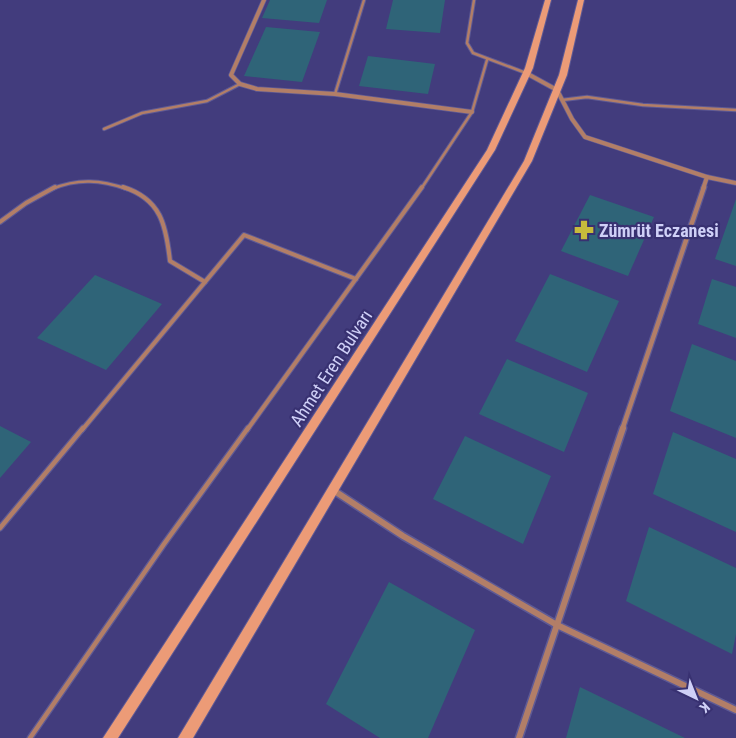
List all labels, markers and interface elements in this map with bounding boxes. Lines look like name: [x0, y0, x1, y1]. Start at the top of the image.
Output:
pharmacy icon: Zümrüt Eczanesi: [573, 219, 595, 241]
place label: Zümrüt Eczanesi: [599, 220, 719, 241]
street label: Ahmet Eren Bulvarı: [286, 306, 376, 430]
north arrow: [671, 673, 721, 723]
text: K: [696, 699, 713, 716]

